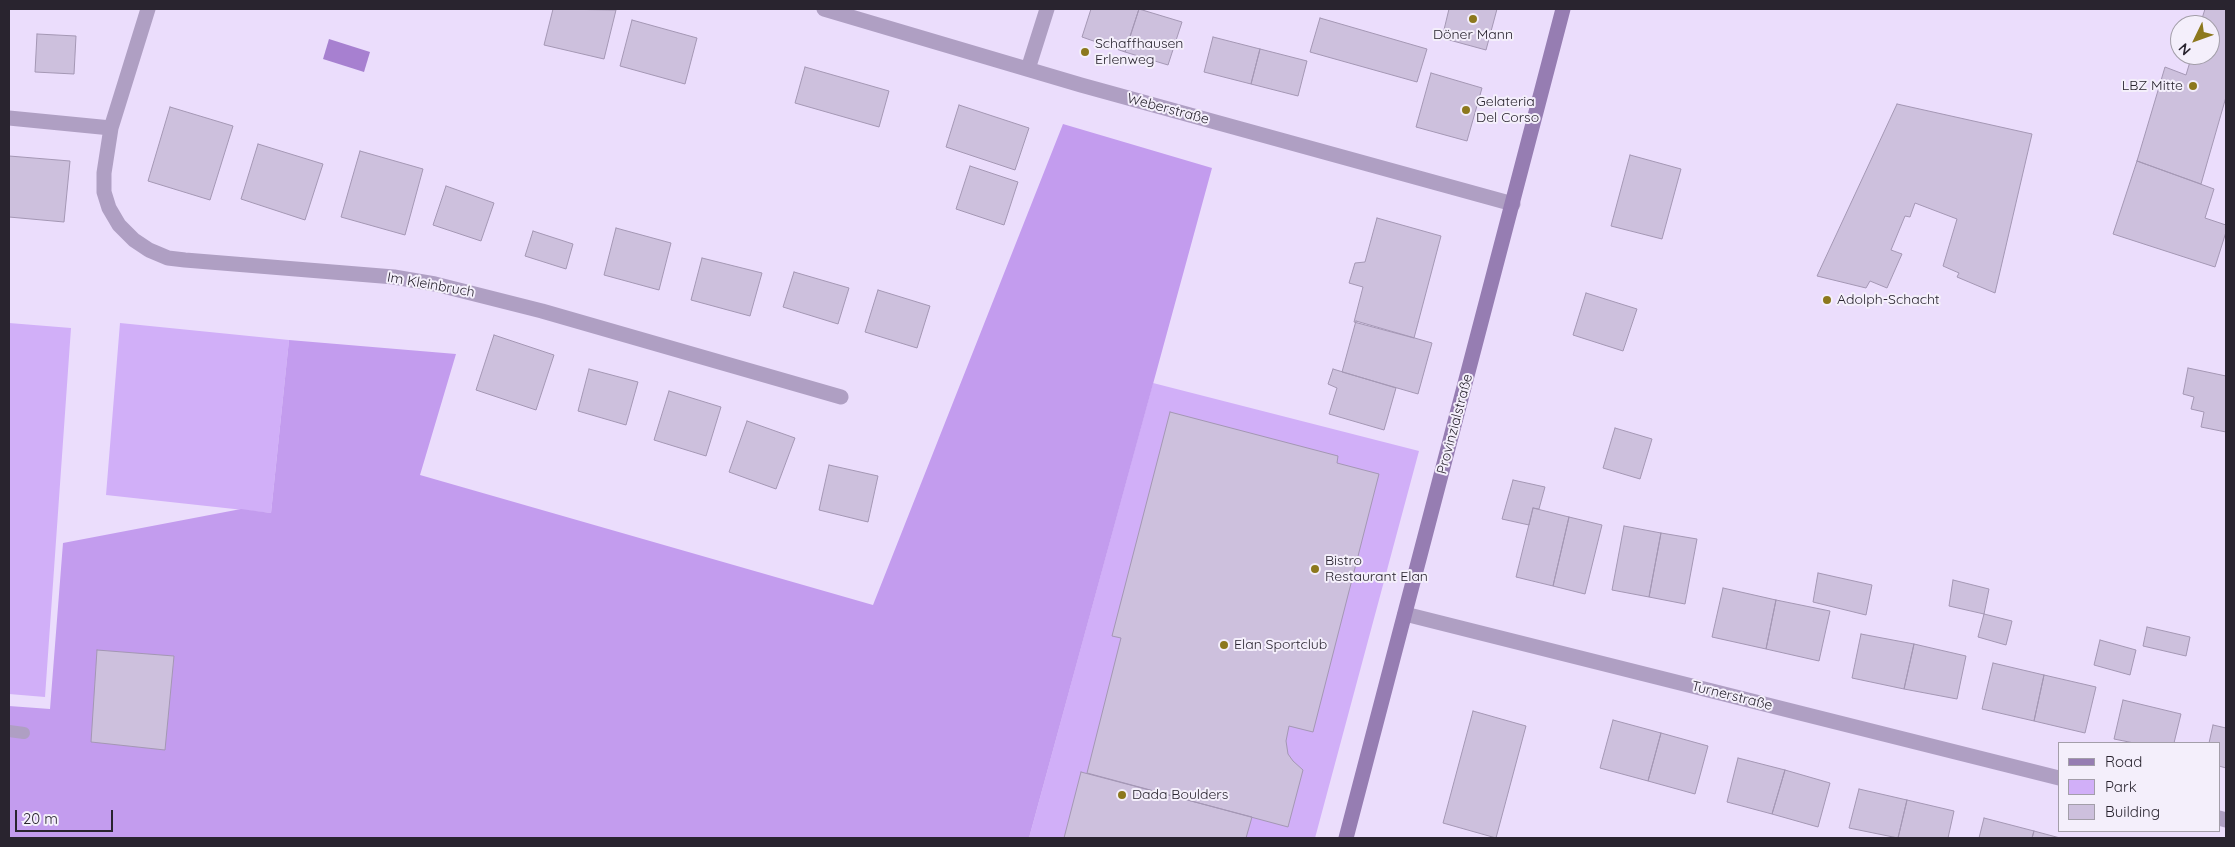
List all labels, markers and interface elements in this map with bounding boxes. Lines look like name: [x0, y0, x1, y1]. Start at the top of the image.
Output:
marker: Döner Mann: [1467, 13, 1479, 25]
north arrow: [2170, 15, 2220, 65]
place label: Döner Mann: [1433, 27, 1513, 43]
place label: Schaffhausen Erlenweg: [1095, 36, 1183, 68]
text: N: [2174, 40, 2195, 59]
marker: Schaffhausen Erlenweg: [1079, 46, 1091, 58]
place label: LBZ Mitte: [2122, 78, 2183, 94]
marker: LBZ Mitte: [2187, 80, 2199, 92]
street label: Weberstraße: [1125, 90, 1211, 128]
place label: Gelateria Del Corso: [1476, 94, 1539, 126]
marker: Gelateria Del Corso: [1460, 104, 1472, 116]
street label: Im Kleinbruch: [386, 269, 476, 301]
place label: Adolph-Schacht: [1837, 292, 1940, 308]
marker: Adolph-Schacht: [1821, 294, 1833, 306]
street label: Provinzialstraße: [1434, 372, 1476, 476]
place label: Bistro Restaurant Elan: [1325, 553, 1428, 586]
marker: Bistro Restaurant Elan: [1309, 563, 1321, 575]
place label: Elan Sportclub: [1234, 637, 1327, 653]
marker: Elan Sportclub: [1218, 639, 1230, 651]
street label: Turnerstraße: [1690, 678, 1774, 714]
legend: [2058, 742, 2220, 832]
text: Road: [2105, 752, 2142, 771]
text: Park: [2105, 777, 2137, 796]
place label: Dada Boulders: [1132, 787, 1228, 803]
marker: Dada Boulders: [1116, 789, 1128, 801]
scale bar: [18, 800, 115, 832]
text: Building: [2105, 802, 2160, 821]
text: 20 m: [23, 809, 58, 828]

